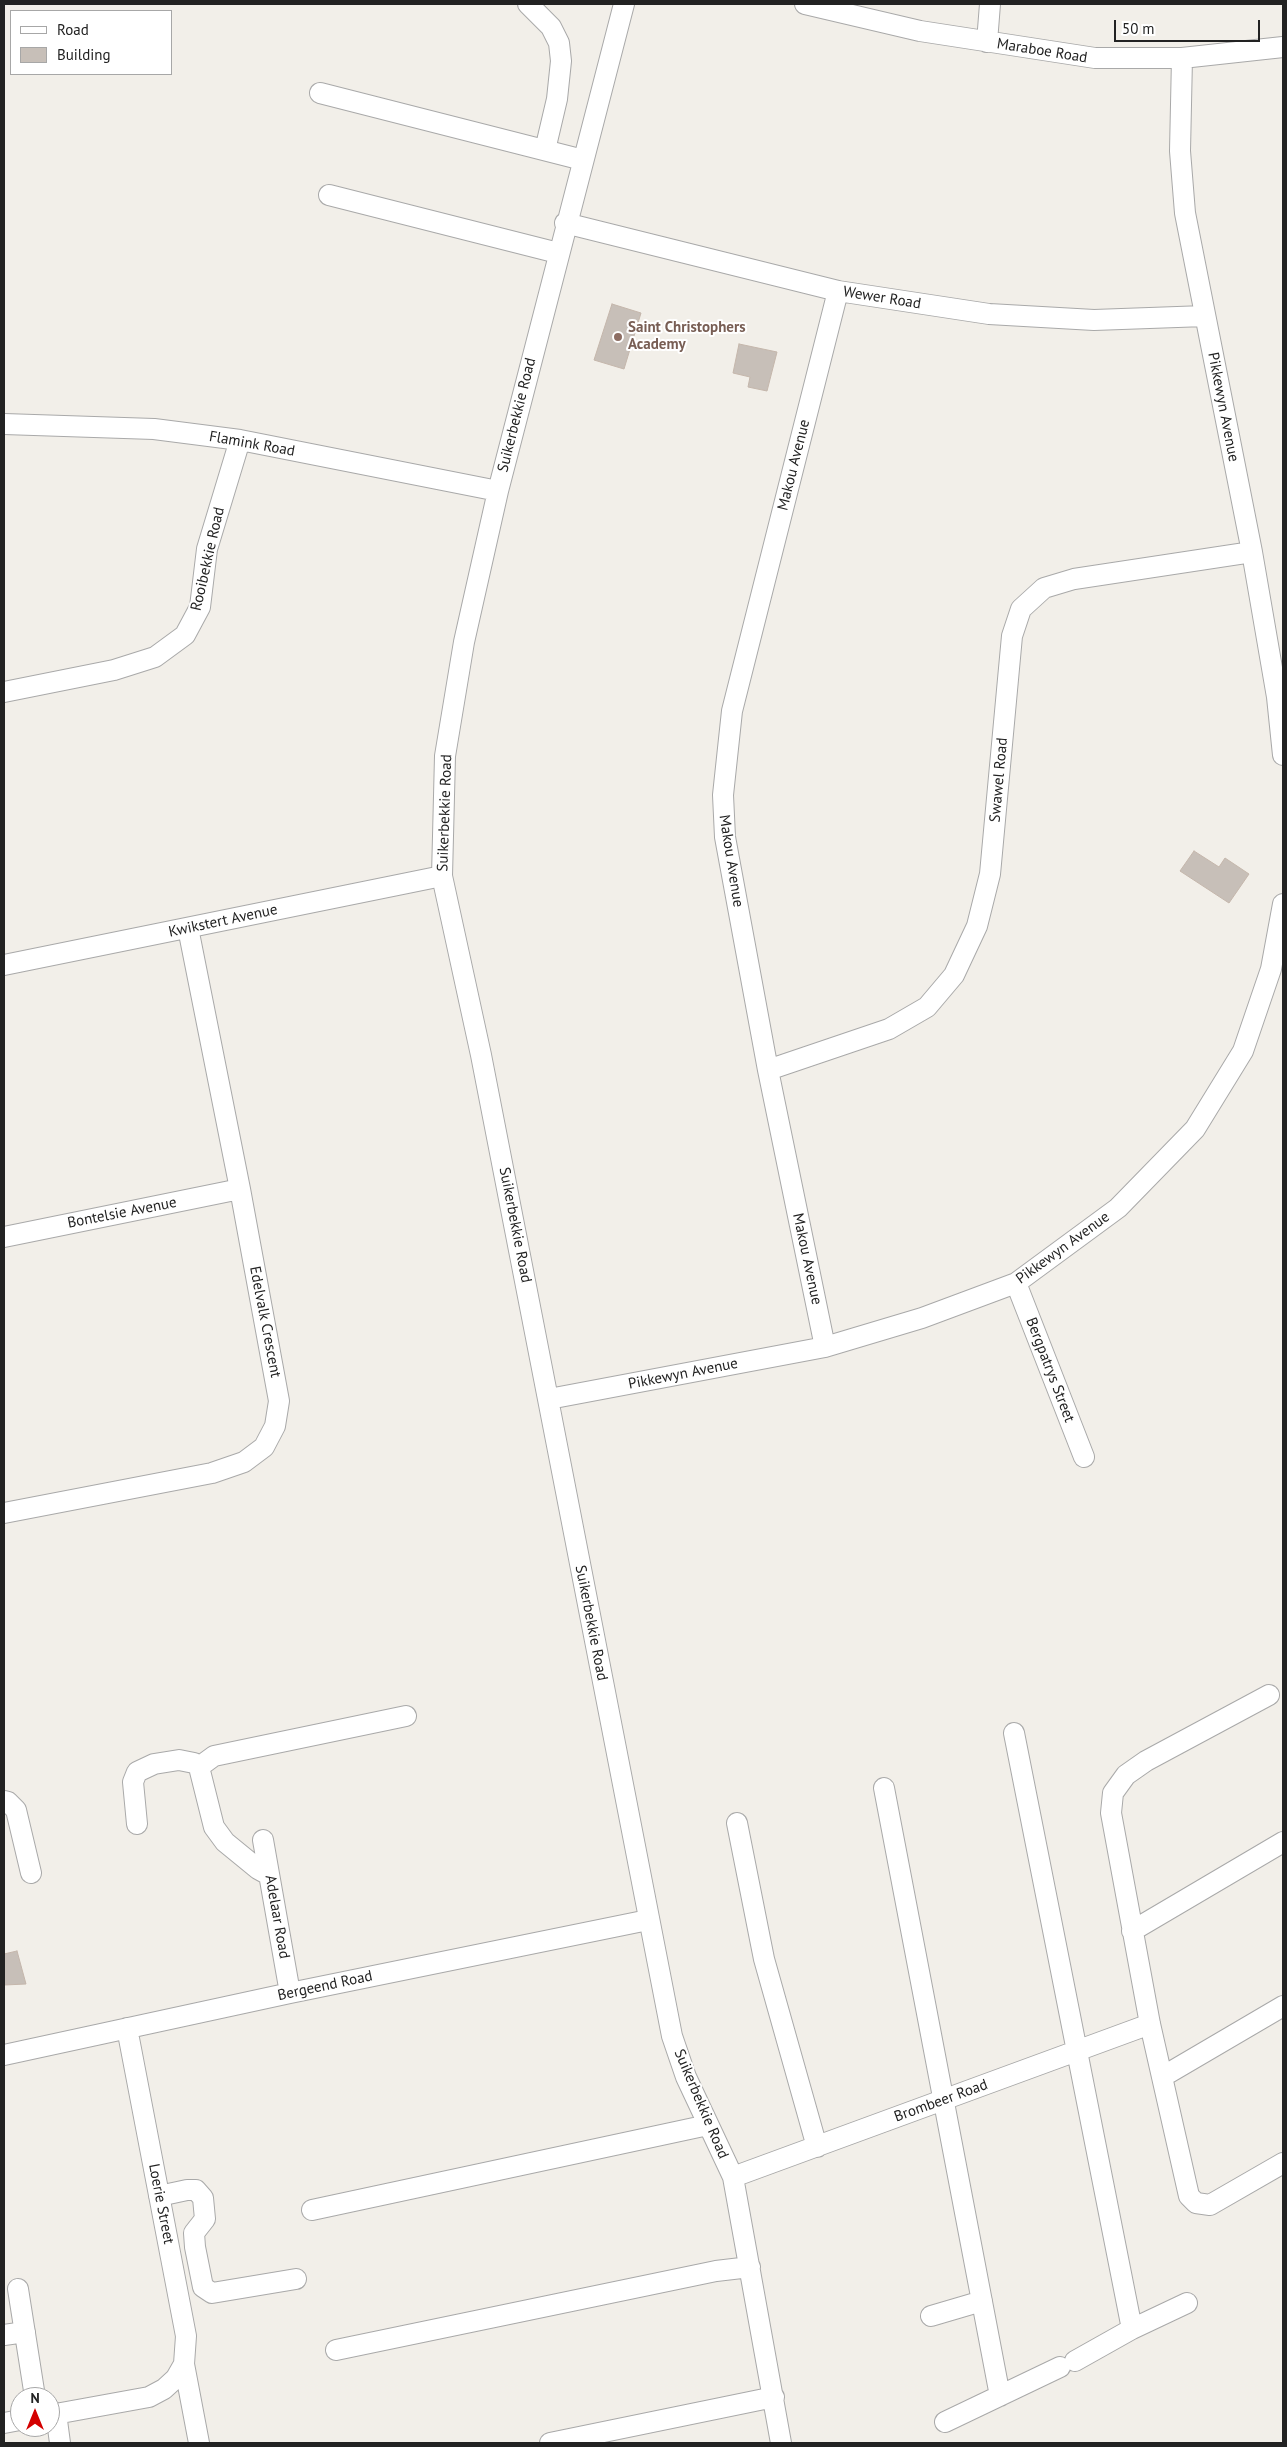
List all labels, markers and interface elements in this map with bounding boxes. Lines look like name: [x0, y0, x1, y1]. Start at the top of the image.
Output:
legend: [10, 10, 172, 75]
scale bar: [1117, 10, 1263, 42]
text: 50 m: [1122, 19, 1155, 38]
text: Road: [57, 20, 89, 39]
street label: Maraboe Road: [995, 35, 1089, 67]
text: Building: [57, 45, 111, 64]
street label: Wewer Road: [842, 283, 922, 313]
place label: Saint Christophers Academy: [628, 319, 746, 354]
marker: Saint Christophers Academy: [612, 331, 624, 343]
street label: Pikkewyn Avenue: [1204, 351, 1242, 463]
street label: Suikerbekkie Road: [494, 356, 540, 474]
street label: Makou Avenue: [774, 418, 814, 512]
street label: Flamink Road: [208, 428, 296, 460]
street label: Rooibekkie Road: [187, 505, 229, 613]
street label: Swawel Road: [986, 737, 1012, 823]
street label: Suikerbekkie Road: [434, 754, 456, 872]
street label: Makou Avenue: [715, 814, 747, 908]
street label: Kwikstert Avenue: [167, 901, 279, 941]
street label: Suikerbekkie Road: [495, 1166, 535, 1284]
street label: Bontelsie Avenue: [66, 1194, 178, 1232]
street label: Pikkewyn Avenue: [1013, 1208, 1113, 1288]
street label: Makou Avenue: [788, 1212, 826, 1306]
street label: Edelvalk Crescent: [245, 1265, 285, 1379]
street label: Bergpatrys Street: [1022, 1315, 1078, 1425]
street label: Pikkewyn Avenue: [627, 1355, 739, 1393]
street label: Suikerbekkie Road: [571, 1564, 611, 1682]
street label: Adelaar Road: [261, 1874, 293, 1960]
street label: Bergeend Road: [276, 1967, 374, 2005]
street label: Suikerbekkie Road: [670, 2047, 732, 2161]
street label: Brombeer Road: [892, 2076, 990, 2126]
street label: Loerie Street: [144, 2162, 178, 2246]
north arrow: [10, 2387, 60, 2437]
text: N: [30, 2389, 40, 2407]

